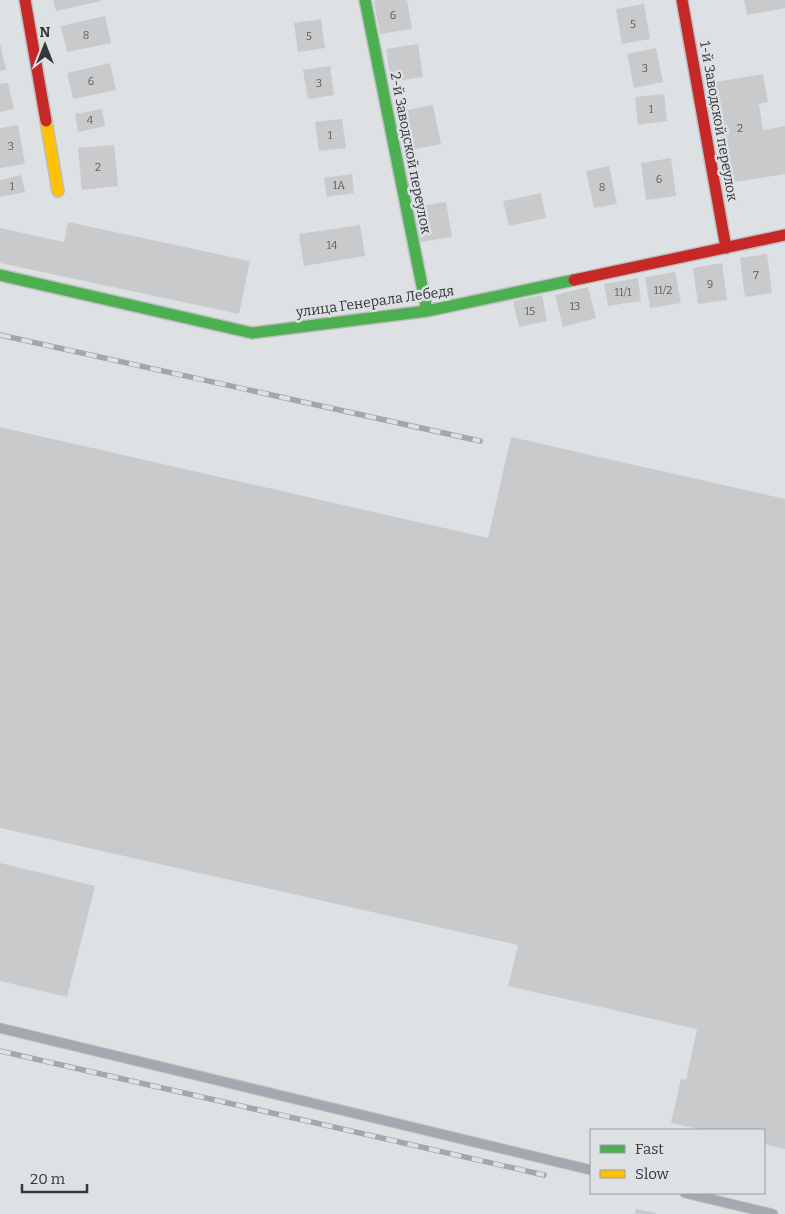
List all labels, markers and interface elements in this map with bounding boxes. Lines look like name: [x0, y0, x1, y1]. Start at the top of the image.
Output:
house number: 6: [390, 9, 396, 22]
house number: 5: [630, 18, 636, 31]
north arrow: [20, 20, 70, 70]
text: N: [40, 24, 51, 41]
house number: 8: [83, 29, 89, 42]
house number: 5: [306, 30, 312, 43]
street label: 1-й Заводской переулок: [696, 40, 741, 203]
house number: 3: [642, 62, 648, 75]
street label: 2-й Заводской переулок: [386, 71, 435, 236]
house number: 6: [88, 75, 94, 88]
house number: 3: [316, 77, 322, 90]
house number: 1: [649, 103, 654, 116]
house number: 4: [87, 114, 94, 127]
house number: 2: [737, 122, 743, 135]
house number: 1: [328, 129, 333, 142]
house number: 3: [8, 140, 14, 153]
house number: 2: [95, 161, 101, 174]
house number: 6: [656, 173, 662, 186]
house number: 1А: [333, 179, 345, 192]
house number: 1: [10, 180, 15, 193]
house number: 8: [599, 181, 605, 194]
house number: 14: [327, 239, 338, 252]
house number: 7: [753, 269, 759, 282]
house number: 9: [707, 278, 713, 291]
street label: улица Генерала Лебедя: [294, 282, 456, 321]
house number: 11/2: [654, 284, 672, 297]
house number: 11/1: [615, 286, 632, 299]
house number: 13: [570, 300, 580, 313]
house number: 15: [525, 305, 535, 318]
legend: [590, 1129, 765, 1194]
text: Fast: [635, 1140, 664, 1158]
scale bar: [22, 1162, 88, 1194]
text: Slow: [635, 1165, 670, 1183]
text: 20 m: [30, 1170, 66, 1188]

